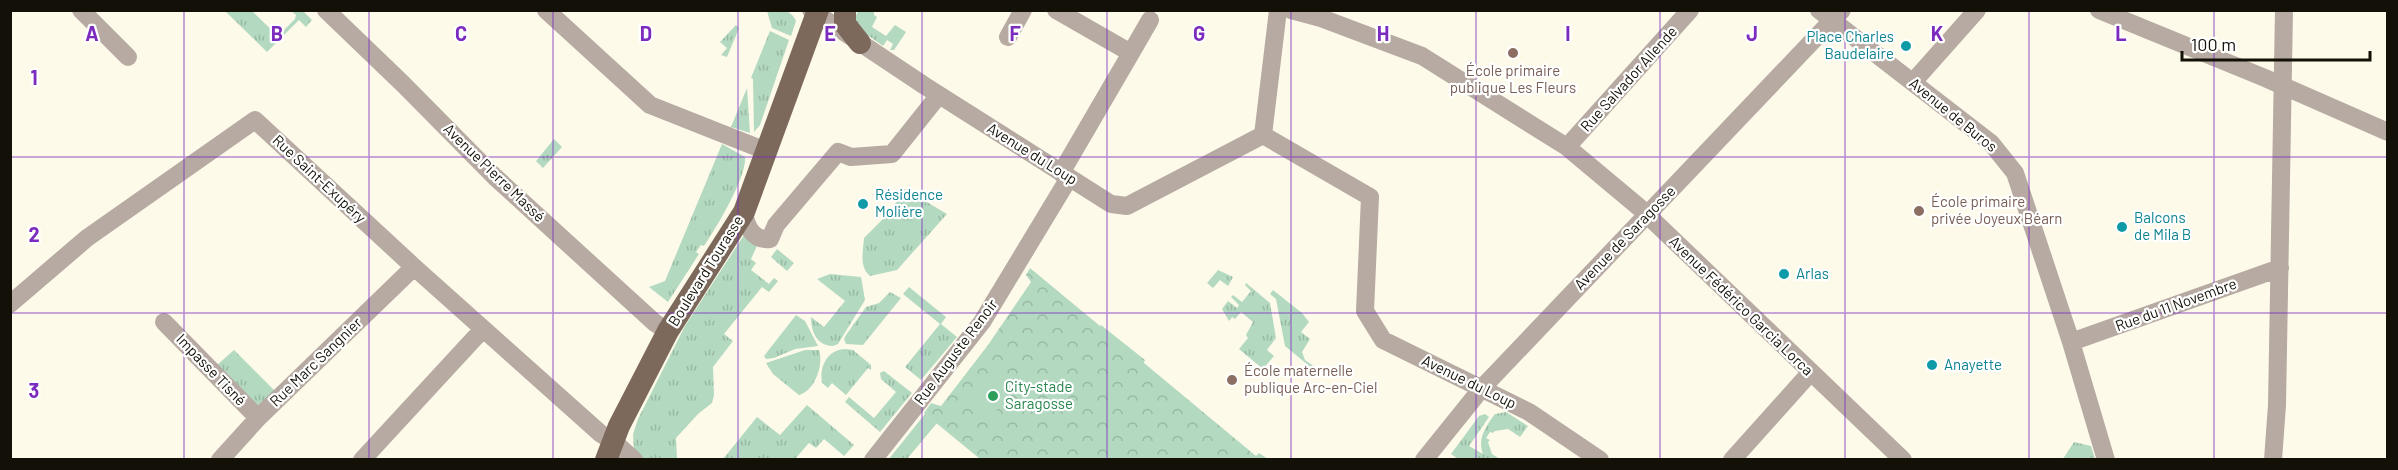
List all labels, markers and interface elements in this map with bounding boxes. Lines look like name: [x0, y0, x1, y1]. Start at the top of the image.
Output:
text: A: [85, 21, 99, 45]
text: B: [271, 21, 283, 45]
text: C: [455, 21, 467, 45]
text: D: [640, 21, 652, 45]
text: E: [824, 21, 836, 45]
text: F: [1009, 21, 1021, 45]
text: G: [1193, 21, 1205, 45]
text: H: [1377, 21, 1389, 45]
text: I: [1565, 21, 1571, 45]
text: J: [1746, 21, 1758, 45]
text: K: [1931, 21, 1944, 45]
text: L: [2115, 21, 2127, 45]
street label: Rue Salvador Allende: [1576, 22, 1680, 135]
scale bar: [2182, 24, 2370, 62]
place label: Place Charles Baudelaire: [1806, 27, 1894, 62]
text: 100 m: [2191, 33, 2236, 55]
marker: Place Charles Baudelaire: [1899, 39, 1913, 53]
marker: École primaire publique Les Fleurs: [1506, 46, 1520, 60]
place label: École primaire publique Les Fleurs: [1450, 61, 1576, 96]
text: 1: [30, 65, 38, 89]
street label: Avenue de Buros: [1906, 73, 2001, 155]
street label: Avenue du Loup: [984, 118, 1081, 188]
street label: Avenue Pierre Massé: [440, 119, 549, 225]
street label: Rue Saint-Exupéry: [269, 130, 370, 226]
street label: Avenue de Saragosse: [1570, 182, 1679, 293]
place label: Résidence Molière: [875, 185, 943, 220]
place label: École primaire privée Joyeux Béarn: [1931, 192, 2062, 227]
marker: Résidence Molière: [856, 197, 870, 211]
marker: École primaire privée Joyeux Béarn: [1912, 204, 1926, 218]
place label: Balcons de Mila B: [2134, 208, 2191, 243]
street label: Boulevard Tourasse: [664, 212, 746, 329]
marker: Balcons de Mila B: [2115, 220, 2129, 234]
text: 2: [28, 222, 40, 246]
street label: Avenue Fédérico Garcia Lorca: [1666, 232, 1817, 379]
place label: Arlas: [1796, 264, 1829, 282]
marker: Arlas: [1777, 267, 1791, 281]
street label: Rue du 11 Novembre: [2113, 274, 2239, 334]
street label: Rue Auguste Renoir: [910, 295, 1001, 408]
street label: Rue Marc Sangnier: [266, 313, 365, 410]
street label: Impasse Tisné: [173, 330, 250, 409]
street label: Avenue du Loup: [1419, 350, 1520, 412]
place label: Anayette: [1944, 355, 2002, 373]
marker: Anayette: [1925, 358, 1939, 372]
place label: École maternelle publique Arc-en-Ciel: [1244, 361, 1378, 396]
marker: École maternelle publique Arc-en-Ciel: [1225, 373, 1239, 387]
place label: City-stade Saragosse: [1005, 377, 1073, 412]
text: 3: [29, 378, 39, 402]
marker: City-stade Saragosse: [986, 389, 1000, 403]

